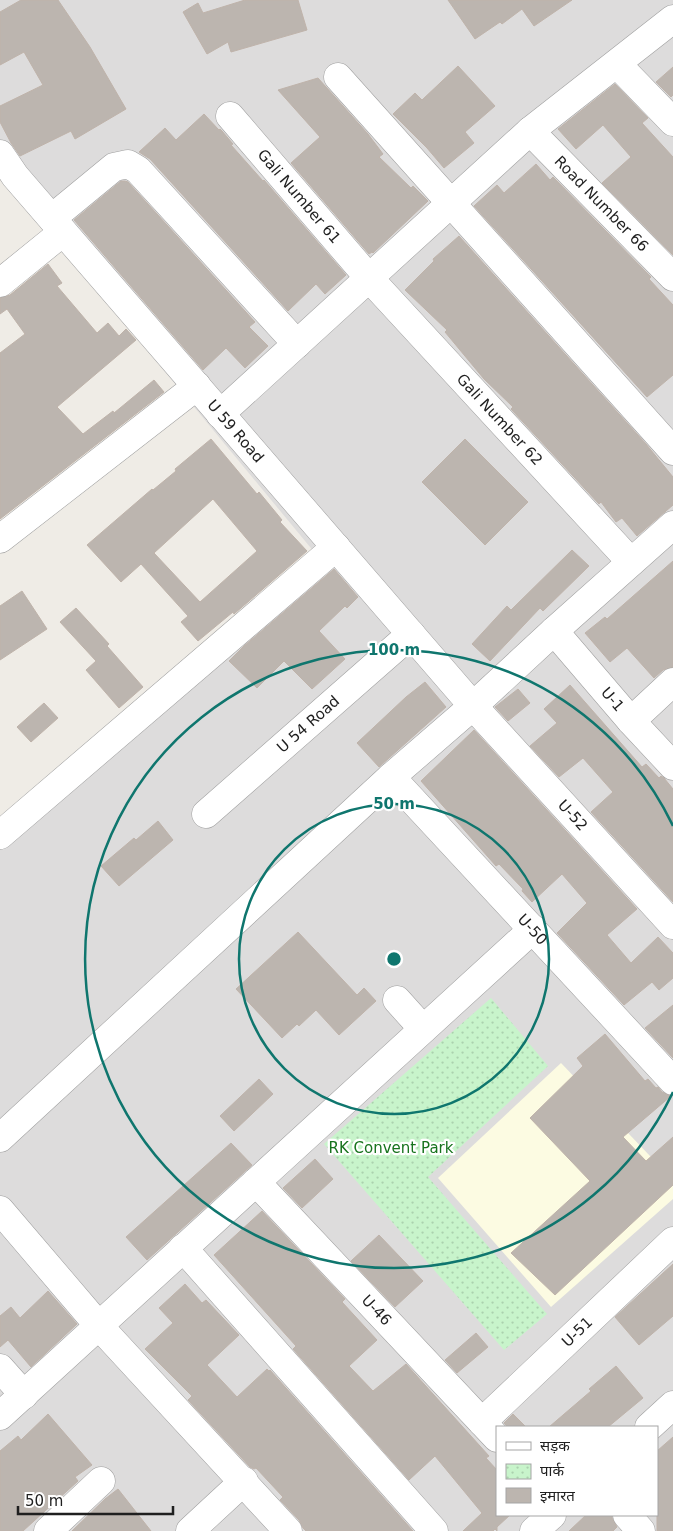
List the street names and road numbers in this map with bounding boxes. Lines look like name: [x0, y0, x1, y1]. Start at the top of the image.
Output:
street label: Gali Number 61: [254, 146, 344, 247]
street label: Road Number 66: [551, 152, 652, 255]
street label: Gali Number 62: [453, 370, 546, 469]
street label: U 59 Road: [204, 396, 268, 466]
street label: U-1: [597, 684, 628, 715]
street label: U 54 Road: [273, 692, 343, 757]
street label: U-52: [554, 796, 591, 834]
street label: U-50: [514, 910, 551, 949]
street label: U-46: [358, 1291, 395, 1329]
street label: U-51: [558, 1313, 596, 1351]

